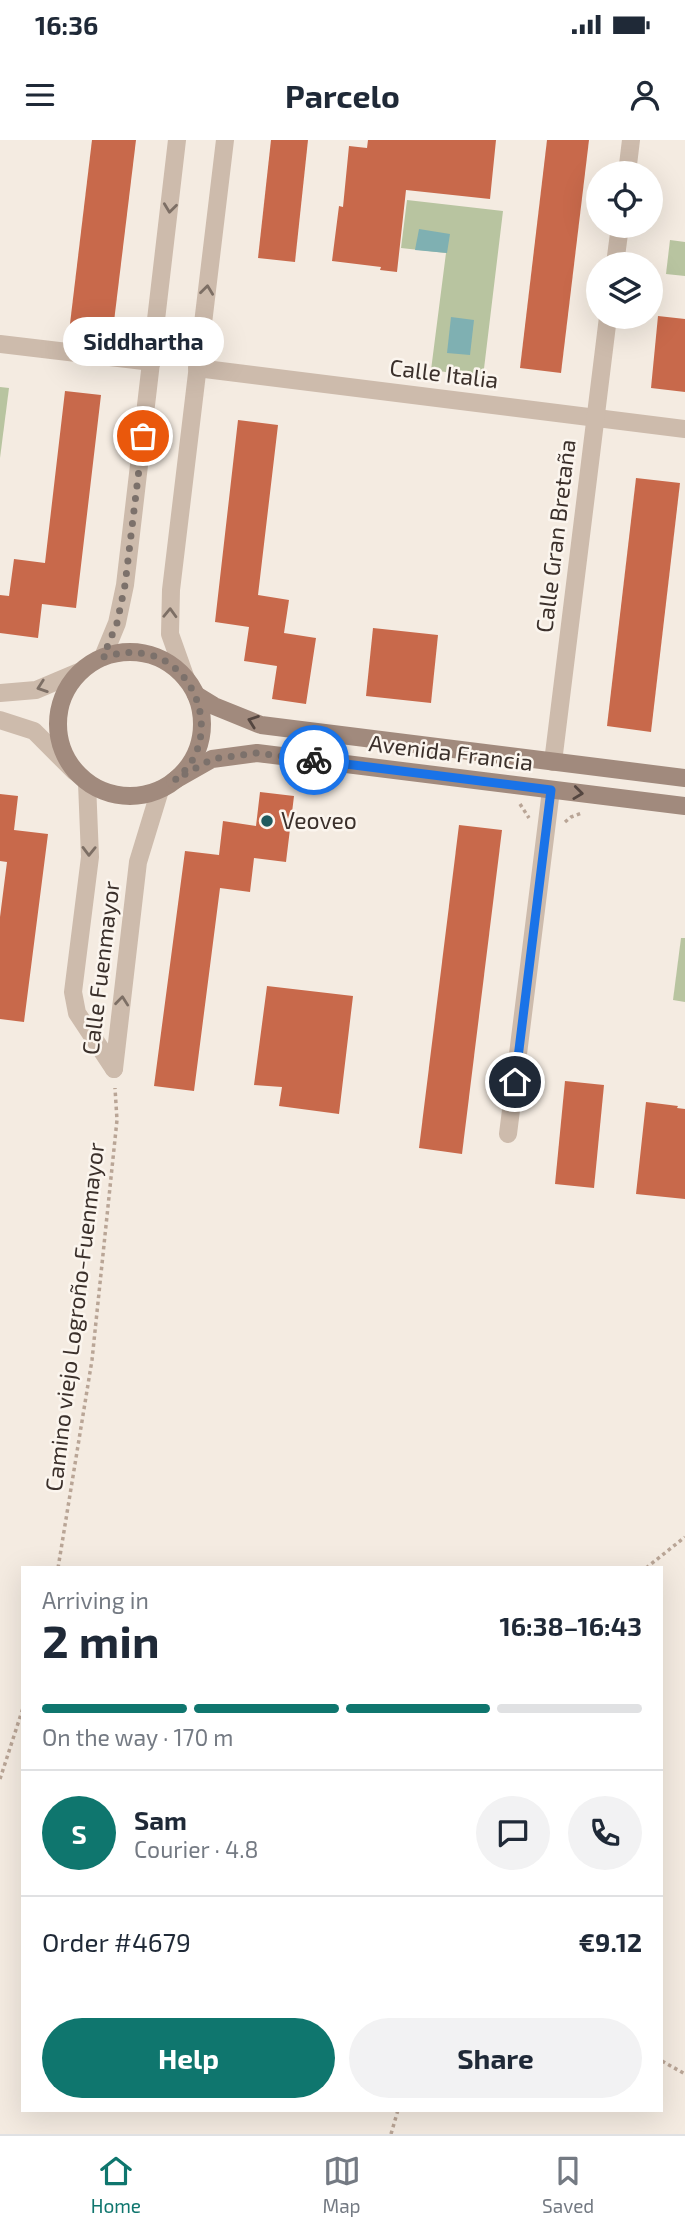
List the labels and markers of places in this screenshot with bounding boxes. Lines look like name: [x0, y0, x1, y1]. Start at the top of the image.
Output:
callout: Siddhartha: [62, 317, 224, 366]
pin: [113, 406, 173, 466]
place label: Veoveo: [281, 806, 357, 834]
marker: Veoveo: [259, 813, 275, 829]
pin: [485, 1052, 545, 1112]

